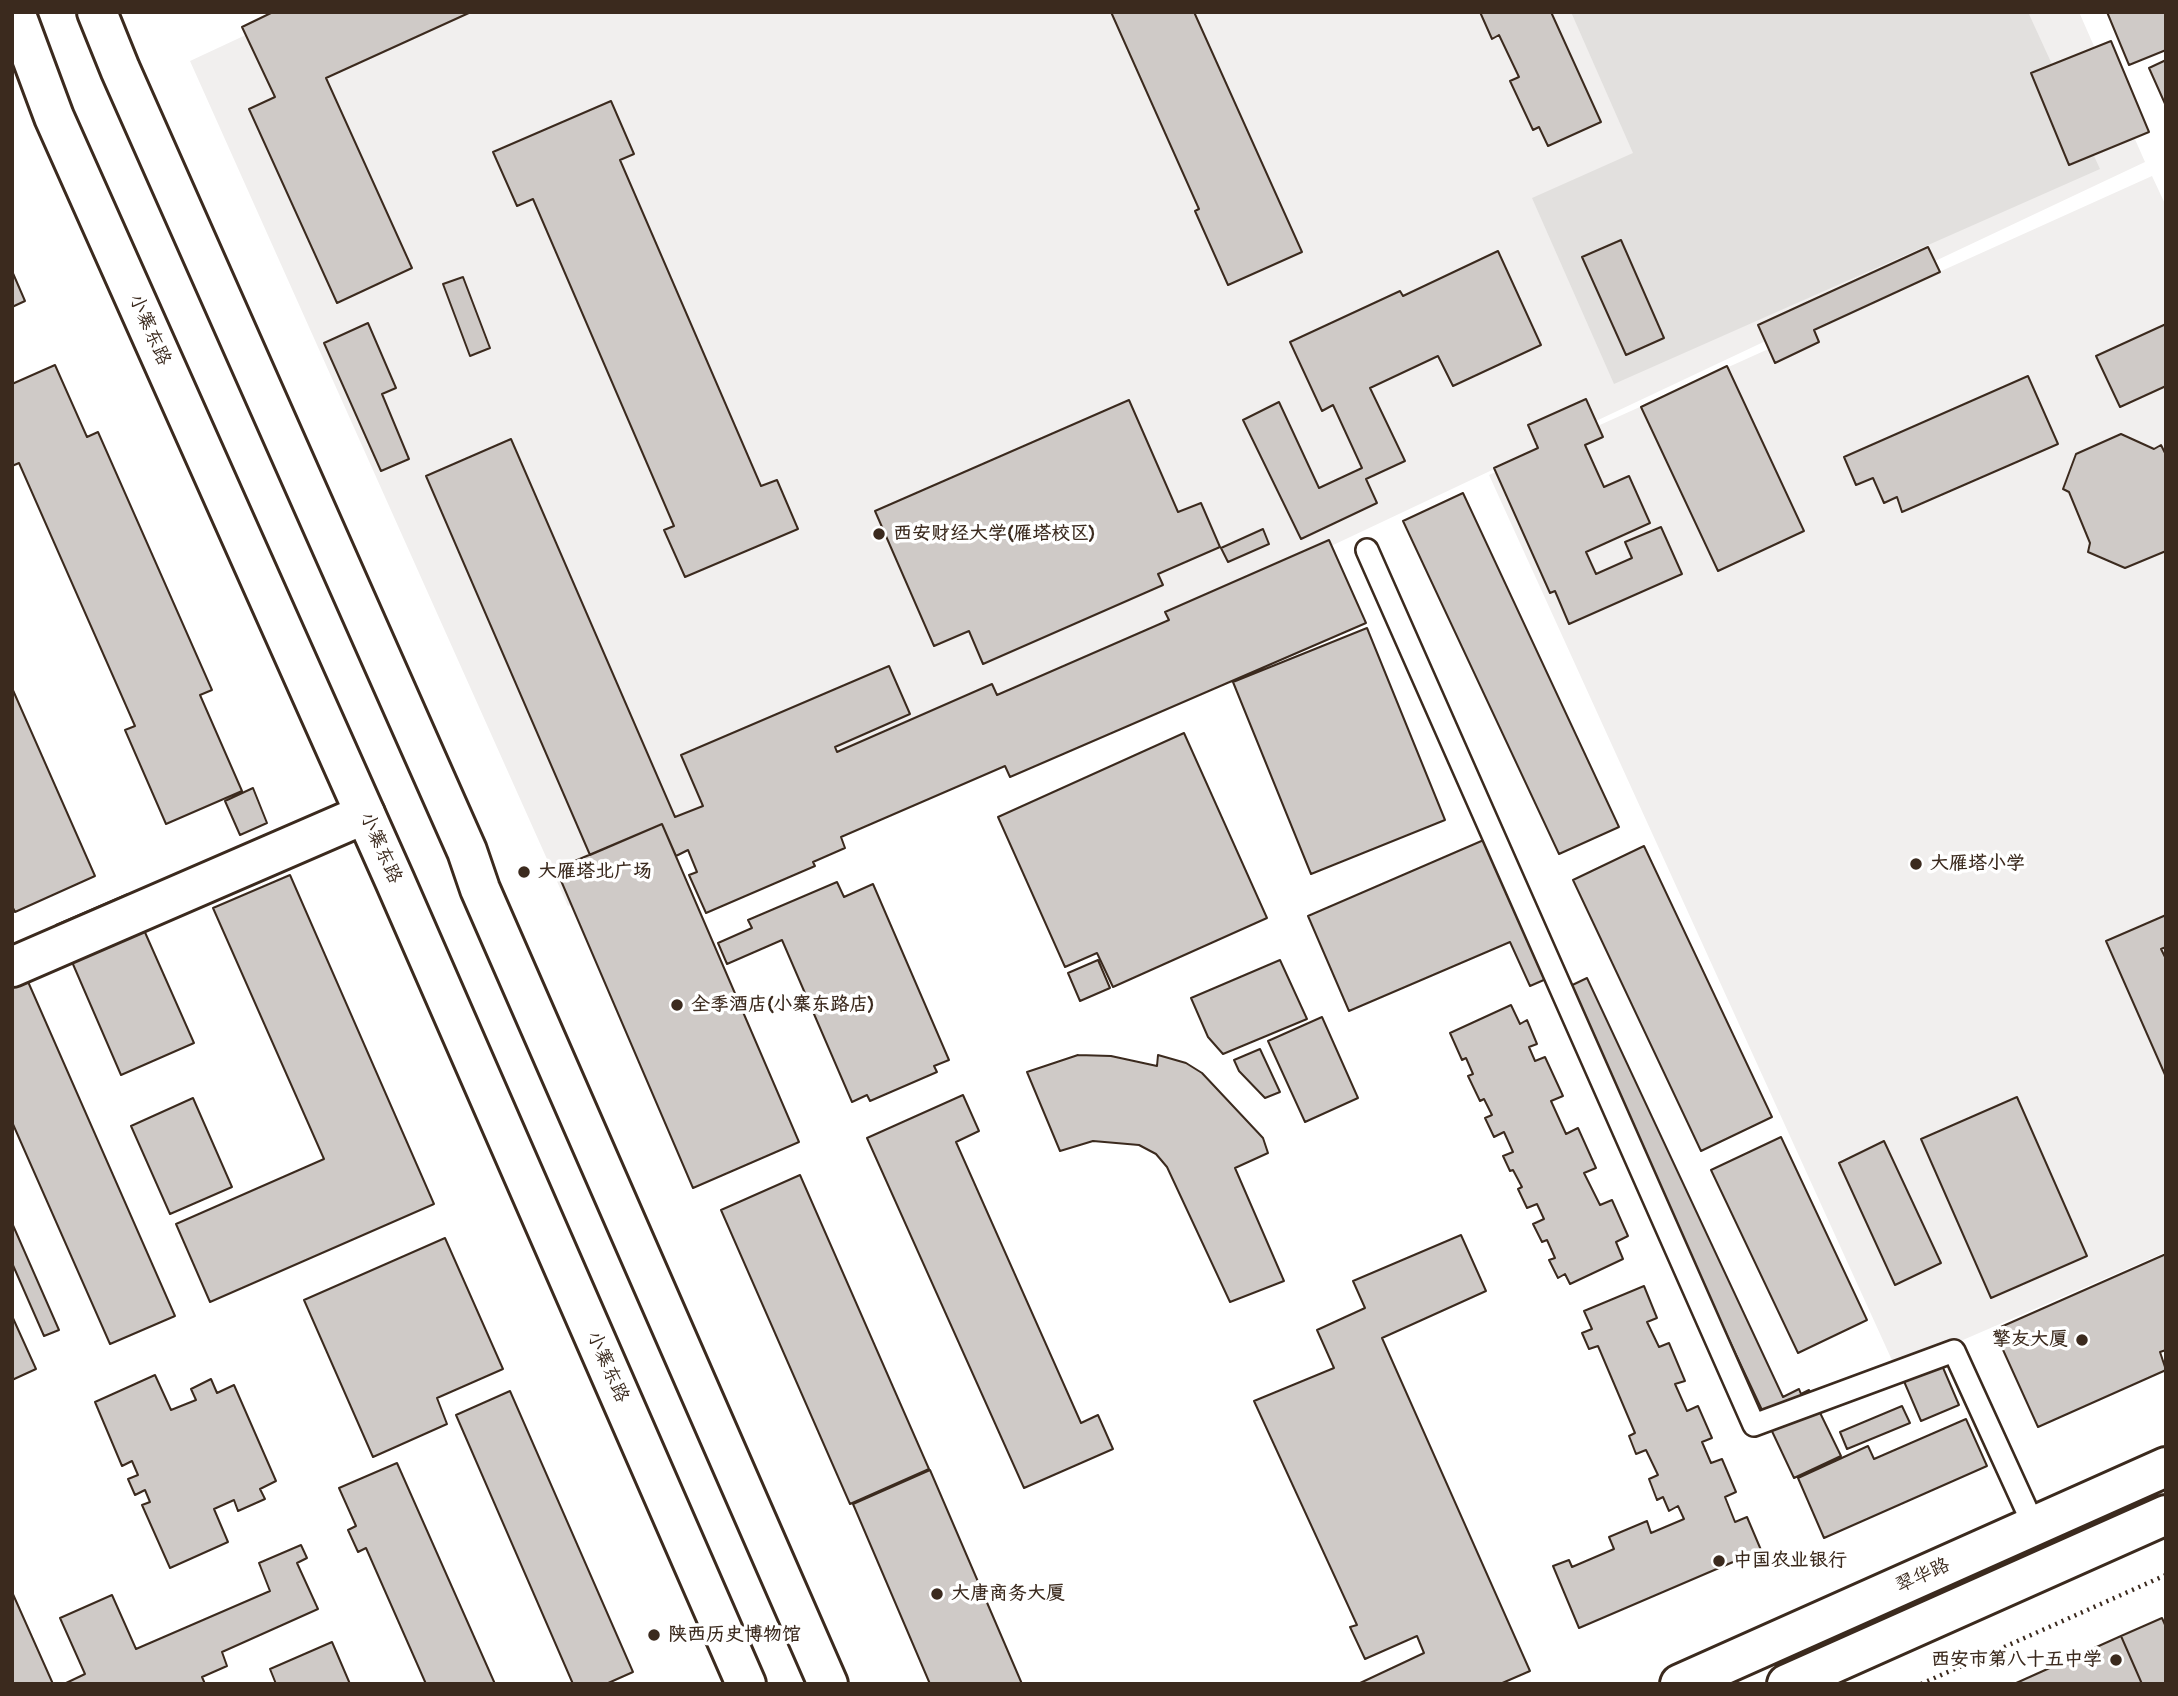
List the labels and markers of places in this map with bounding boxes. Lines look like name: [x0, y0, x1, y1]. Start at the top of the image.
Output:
place label: 西安财经大学(雁塔校区): [893, 523, 1096, 545]
marker: 西安财经大学(雁塔校区): [871, 526, 887, 542]
place label: 大雁塔小学: [1930, 853, 2025, 875]
marker: 大雁塔小学: [1908, 856, 1924, 872]
place label: 大雁塔北广场: [538, 861, 652, 883]
marker: 大雁塔北广场: [516, 864, 532, 880]
place label: 全季酒店(小寨东路店): [691, 994, 875, 1016]
marker: 全季酒店(小寨东路店): [669, 997, 685, 1013]
place label: 擎友大厦: [1992, 1329, 2068, 1351]
marker: 擎友大厦: [2074, 1332, 2090, 1348]
place label: 中国农业银行: [1733, 1550, 1847, 1572]
marker: 中国农业银行: [1711, 1553, 1727, 1569]
place label: 大唐商务大厦: [951, 1583, 1065, 1605]
marker: 大唐商务大厦: [929, 1586, 945, 1602]
place label: 陕西历史博物馆: [668, 1624, 801, 1646]
marker: 陕西历史博物馆: [646, 1627, 662, 1643]
place label: 西安市第八十五中学: [1931, 1649, 2102, 1671]
marker: 西安市第八十五中学: [2108, 1652, 2124, 1668]

